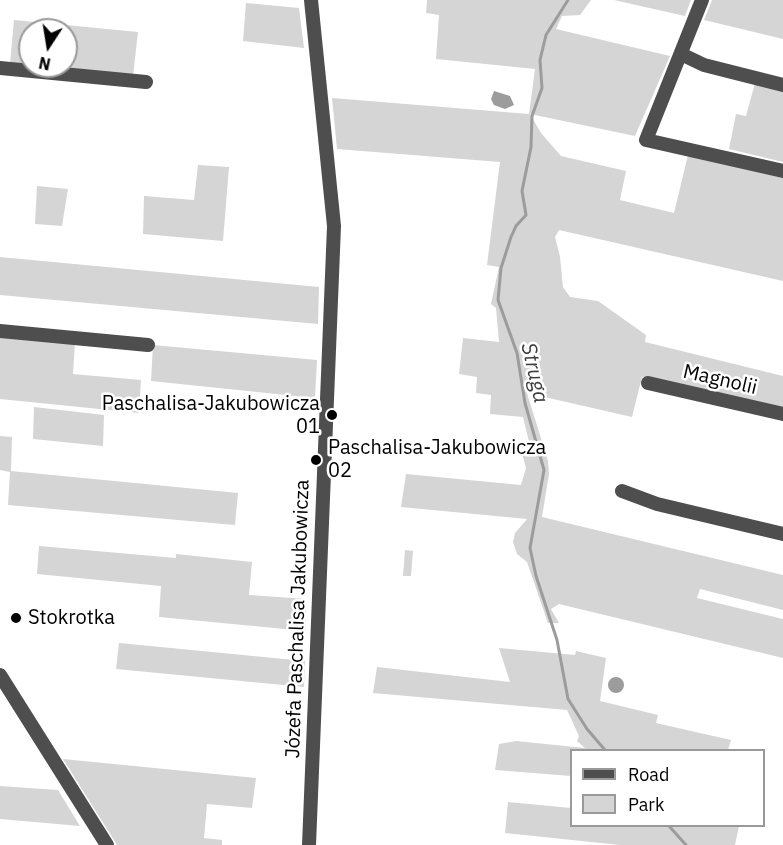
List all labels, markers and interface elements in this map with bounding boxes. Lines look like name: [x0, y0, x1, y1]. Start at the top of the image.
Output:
north arrow: [18, 18, 78, 78]
text: N: [37, 53, 52, 75]
water label: Struga: [515, 340, 553, 406]
street label: Magnolii: [681, 360, 759, 400]
place label: Paschalisa-Jakubowicza 01: [102, 392, 320, 439]
marker: Paschalisa-Jakubowicza 01: [325, 408, 339, 422]
place label: Paschalisa-Jakubowicza 02: [328, 436, 546, 483]
marker: Paschalisa-Jakubowicza 02: [309, 453, 323, 467]
street label: Józefa Paschalisa Jakubowicza: [281, 479, 315, 759]
place label: Stokrotka: [28, 606, 115, 630]
marker: Stokrotka: [9, 611, 23, 625]
legend: [570, 749, 765, 827]
text: Road: [628, 763, 669, 786]
text: Park: [628, 793, 664, 816]

